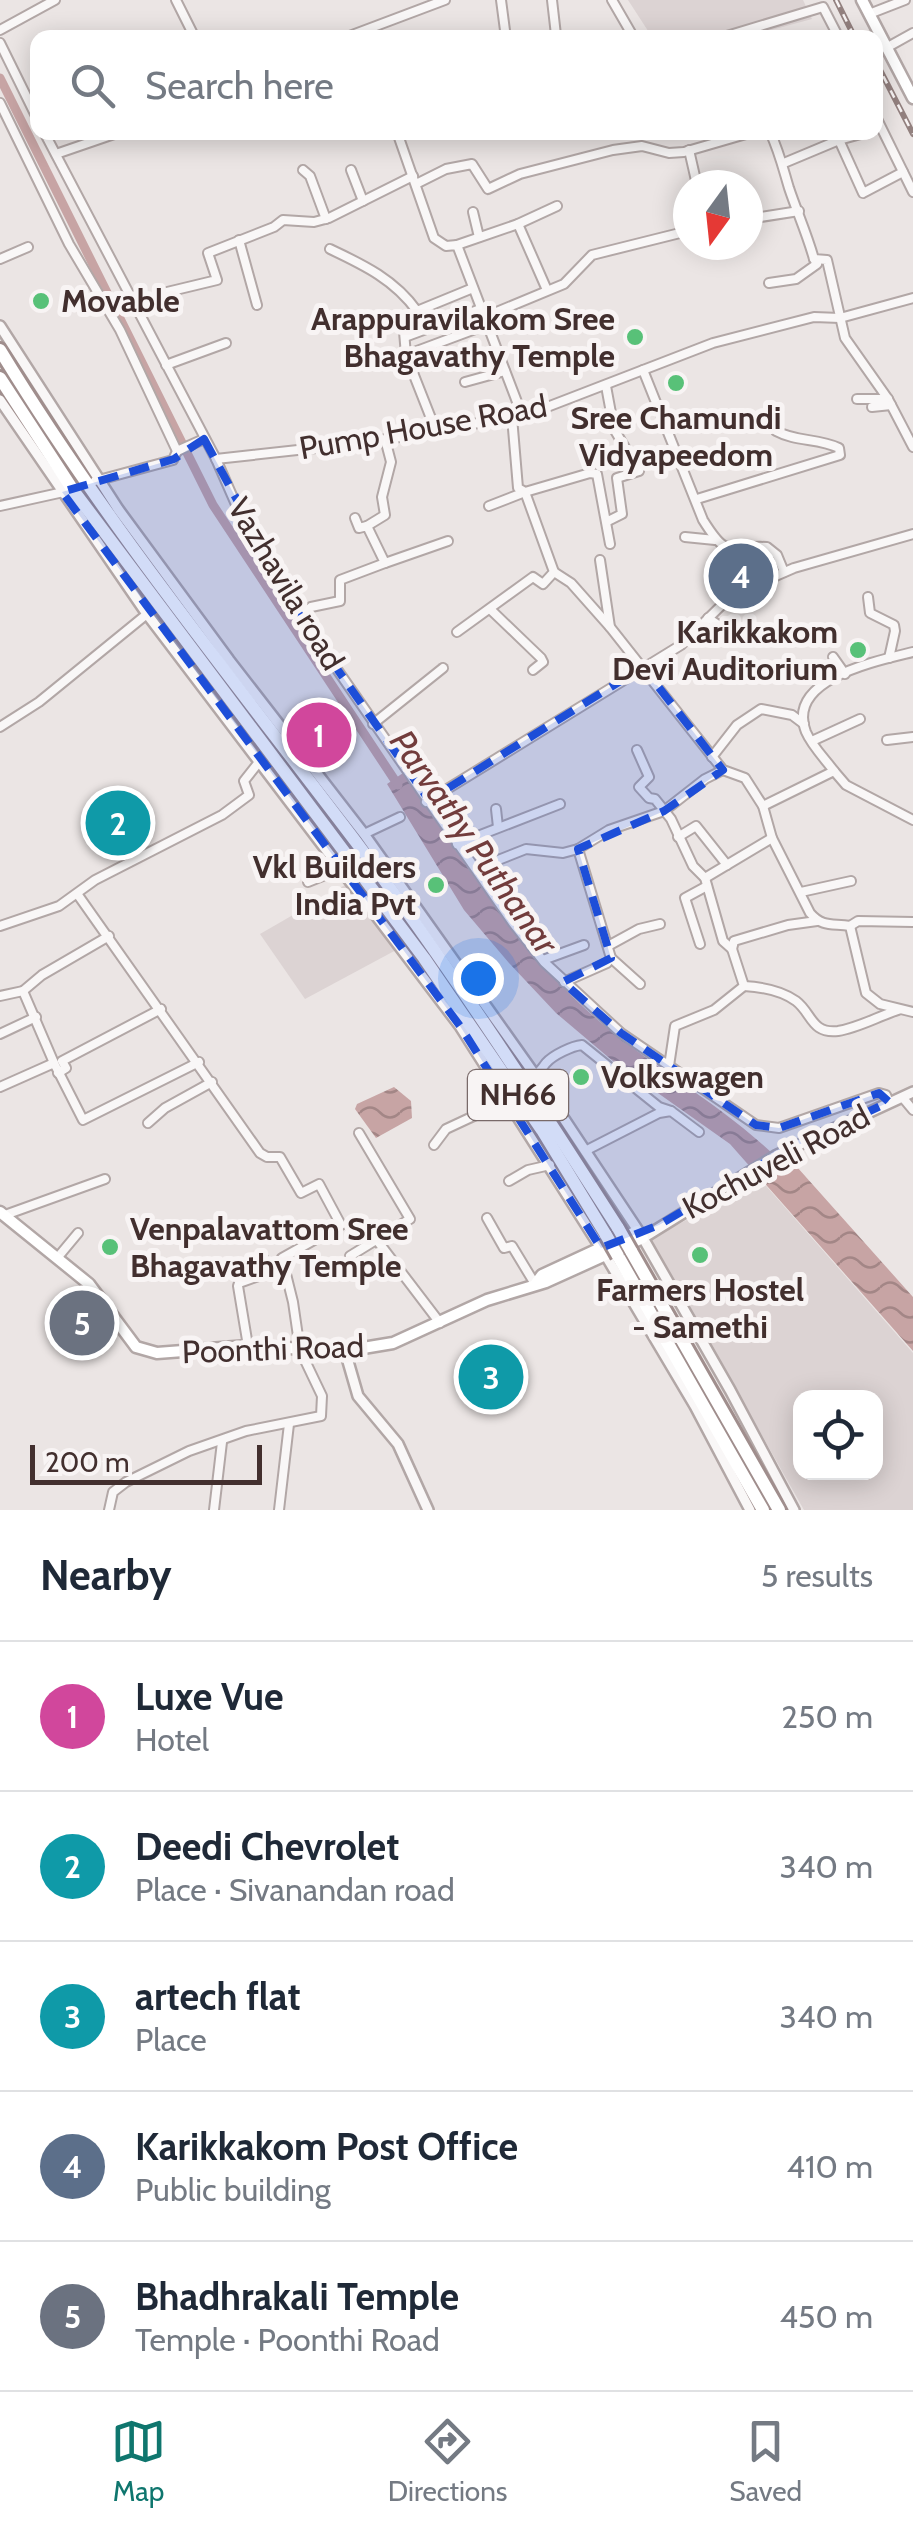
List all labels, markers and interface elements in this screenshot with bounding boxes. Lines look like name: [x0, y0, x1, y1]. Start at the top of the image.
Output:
search box: [30, 30, 883, 140]
icon: search: [65, 58, 120, 113]
text: Search here: [145, 62, 334, 109]
north arrow: [673, 170, 763, 260]
place label: Movable: [61, 281, 180, 320]
marker: Movable: [30, 290, 52, 312]
place label: Arappuravilakom Sree Bhagavathy Temple: [311, 299, 615, 375]
marker: Arappuravilakom Sree Bhagavathy Temple: [624, 326, 646, 348]
marker: Sree Chamundi Vidyapeedom: [665, 372, 687, 394]
street label: Pump House Road: [296, 386, 550, 467]
place label: Sree Chamundi Vidyapeedom: [571, 398, 781, 474]
street label: Vazhavila road: [220, 491, 353, 677]
pin: 4: [708, 538, 774, 614]
place label: Karikkakom Devi Auditorium: [612, 612, 838, 688]
marker: Karikkakom Devi Auditorium: [847, 639, 869, 661]
pin: 1: [286, 698, 352, 772]
water label: Parvathy Puthanar: [381, 721, 568, 963]
pin: 2: [86, 786, 150, 860]
place label: Vkl Builders India Pvt: [253, 847, 416, 923]
marker: Vkl Builders India Pvt: [425, 874, 447, 896]
your location: [453, 953, 504, 1004]
place label: Volkswagen: [601, 1057, 764, 1096]
marker: Volkswagen: [570, 1066, 592, 1088]
road number: NH66: [468, 1070, 568, 1120]
street label: Kochuveli Road: [676, 1096, 876, 1227]
place label: Venpalavattom Sree Bhagavathy Temple: [130, 1209, 409, 1285]
marker: Venpalavattom Sree Bhagavathy Temple: [99, 1236, 121, 1258]
marker: Farmers Hostel - Samethi: [689, 1244, 711, 1266]
place label: Farmers Hostel - Samethi: [596, 1270, 804, 1346]
pin: 5: [49, 1286, 114, 1360]
street label: Poonthi Road: [181, 1326, 365, 1371]
pin: 3: [458, 1340, 524, 1414]
map controls: [793, 1390, 883, 1480]
button: locate: [793, 1390, 883, 1480]
scale bar: [30, 1440, 262, 1484]
text: 200 m: [45, 1445, 130, 1479]
text: Nearby: [40, 1549, 172, 1601]
text: 5 results: [761, 1556, 873, 1595]
text: Luxe Vue: [135, 1673, 284, 1720]
text: 1: [67, 1697, 78, 1736]
text: 250 m: [781, 1697, 873, 1736]
text: Hotel: [135, 1720, 209, 1759]
text: Deedi Chevrolet: [135, 1823, 399, 1870]
text: 2: [64, 1847, 81, 1886]
text: 340 m: [780, 1847, 873, 1886]
text: Place · Sivanandan road: [135, 1870, 455, 1909]
text: artech flat: [135, 1973, 301, 2020]
text: 3: [64, 1997, 81, 2036]
text: 340 m: [780, 1997, 873, 2036]
text: Place: [135, 2020, 207, 2059]
text: Karikkakom Post Office: [135, 2123, 518, 2170]
text: 4: [63, 2147, 82, 2186]
text: 410 m: [786, 2147, 873, 2186]
text: Public building: [135, 2170, 331, 2209]
text: Bhadhrakali Temple: [135, 2273, 459, 2320]
text: 5: [64, 2297, 81, 2336]
text: 450 m: [780, 2297, 873, 2336]
text: Temple · Poonthi Road: [135, 2320, 440, 2359]
tab: Map: [111, 2414, 166, 2508]
tab: Directions: [388, 2414, 507, 2508]
tab: Saved: [729, 2414, 802, 2508]

